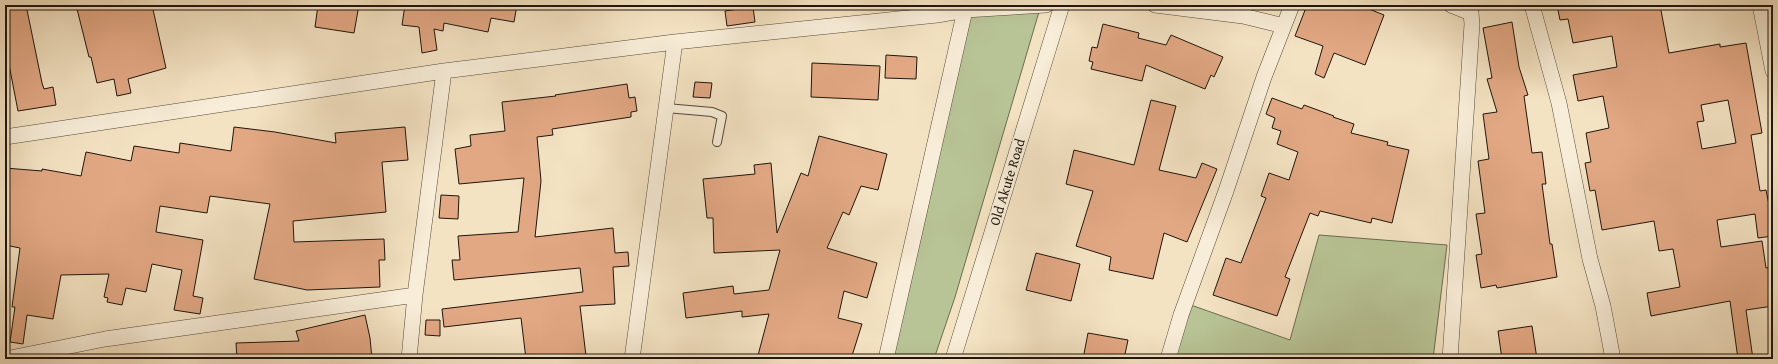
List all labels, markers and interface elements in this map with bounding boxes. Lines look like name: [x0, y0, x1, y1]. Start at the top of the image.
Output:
street label: Old Akute Road: [984, 136, 1030, 228]

